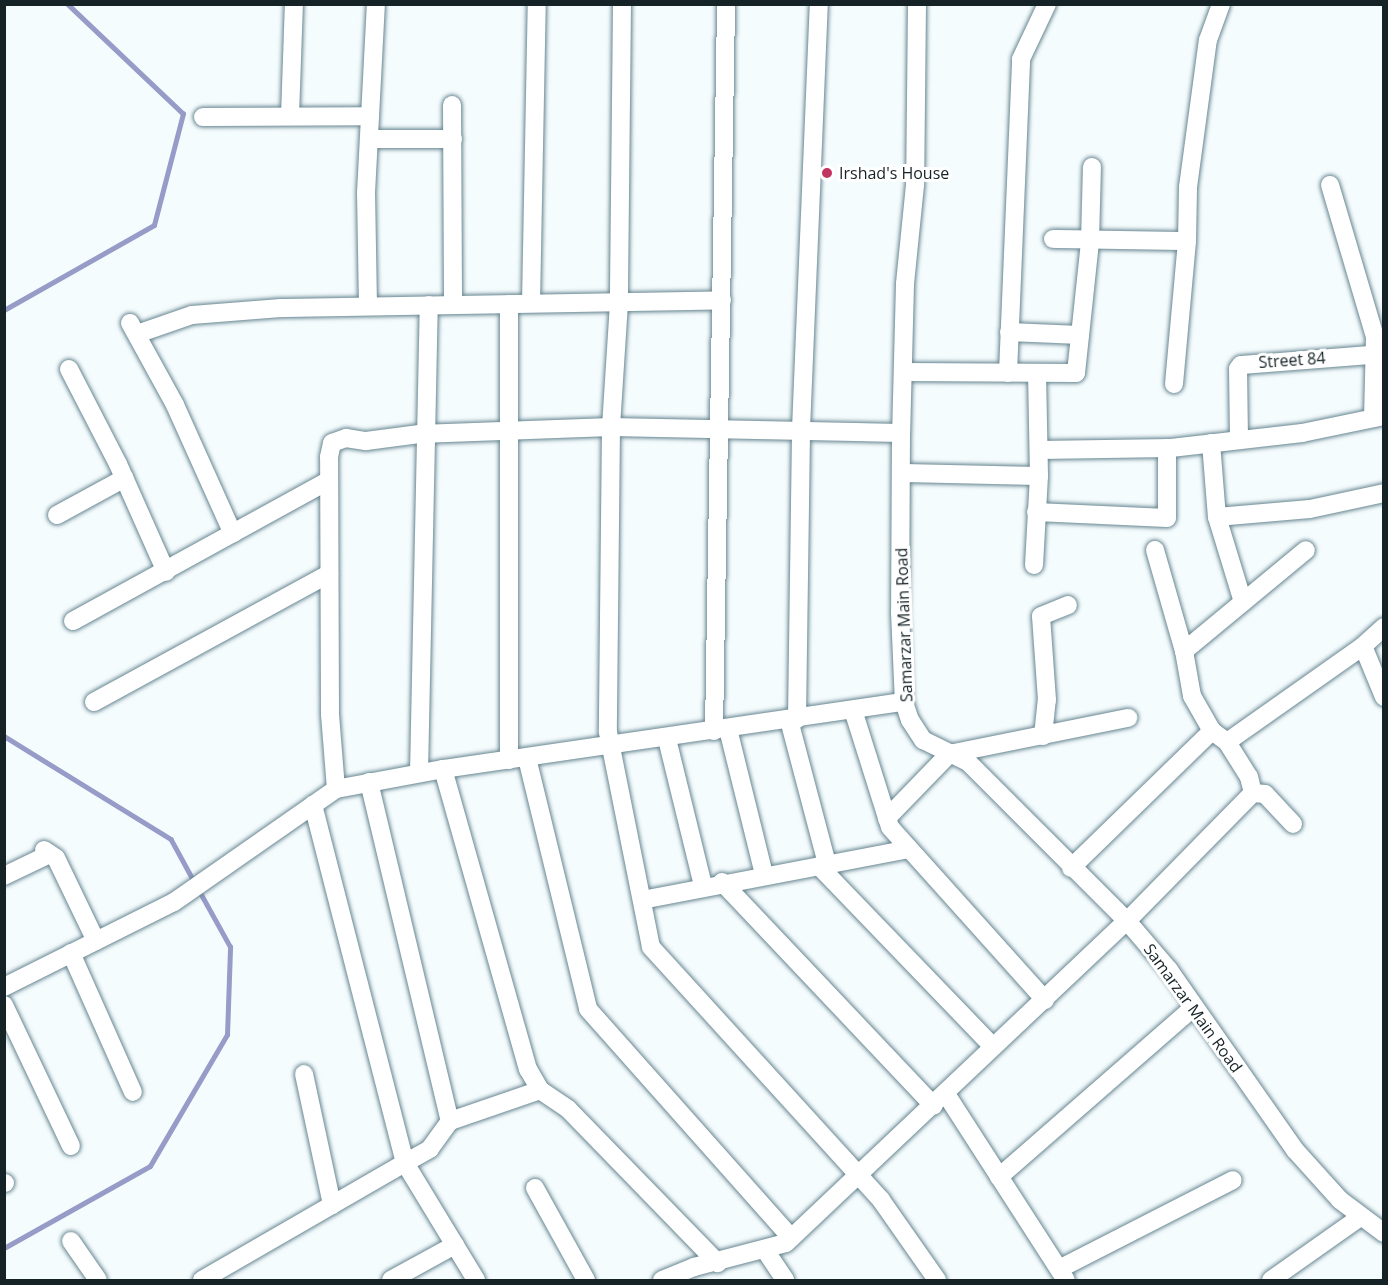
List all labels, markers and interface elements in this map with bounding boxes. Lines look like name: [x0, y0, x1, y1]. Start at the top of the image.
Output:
place label: Irshad's House: [839, 163, 949, 183]
marker: Irshad's House: [820, 166, 834, 180]
street label: Street 84: [1258, 348, 1326, 372]
street label: Samarzar Main Road: [892, 547, 916, 703]
street label: Samarzar Main Road: [1140, 940, 1246, 1076]

